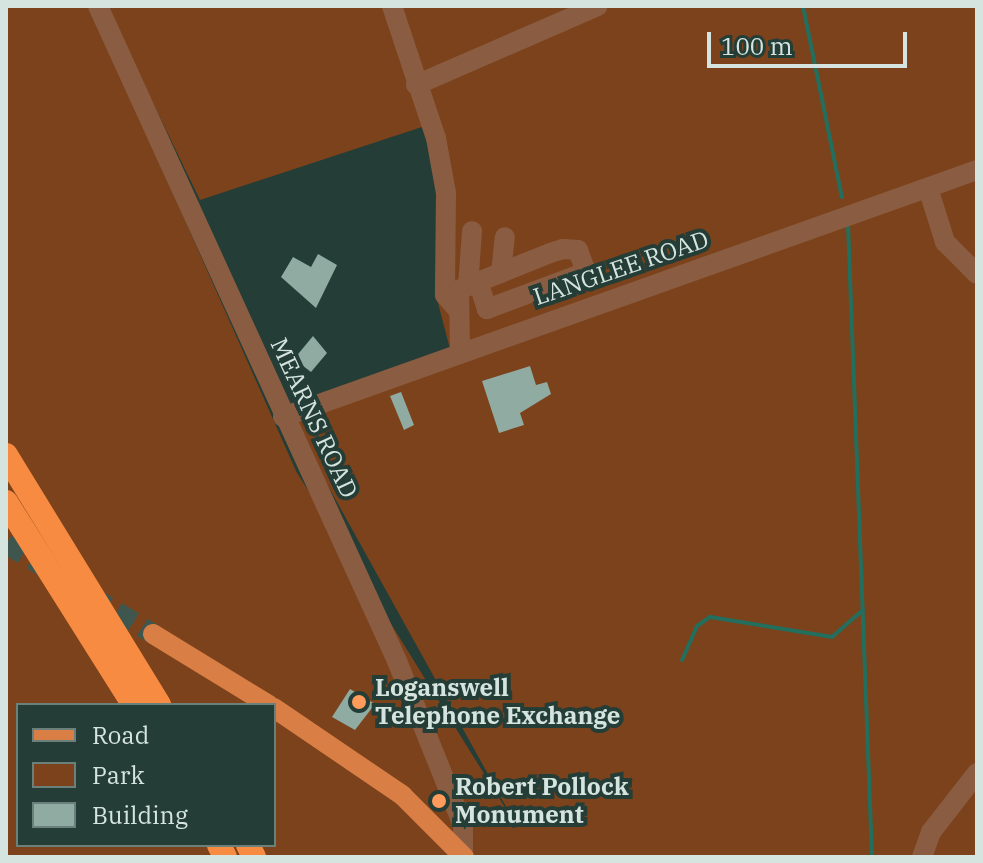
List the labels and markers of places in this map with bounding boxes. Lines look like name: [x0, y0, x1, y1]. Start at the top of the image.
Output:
place label: Loganswell Telephone Exchange: [375, 674, 620, 730]
marker: Loganswell Telephone Exchange: [350, 693, 368, 711]
place label: Robert Pollock Monument: [455, 773, 629, 829]
marker: Robert Pollock Monument: [430, 792, 448, 810]

